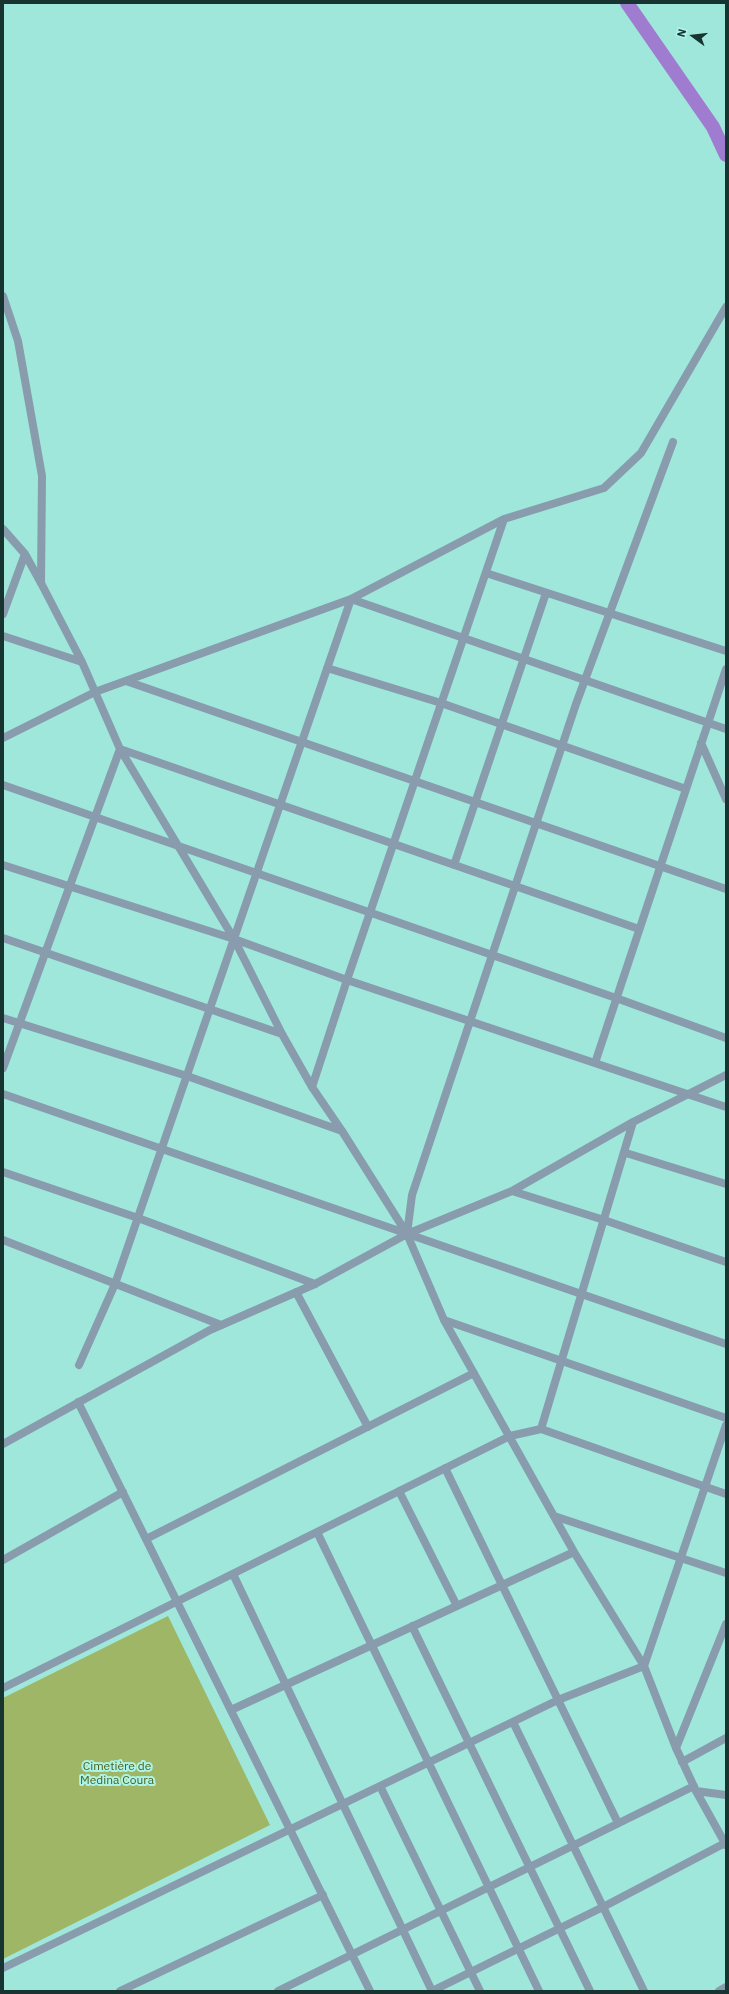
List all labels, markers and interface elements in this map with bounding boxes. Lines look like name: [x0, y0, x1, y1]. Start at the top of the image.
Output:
north arrow: [673, 16, 713, 56]
text: N: [674, 27, 689, 39]
park label: Cimetière de Medina Coura: [80, 1760, 154, 1788]

